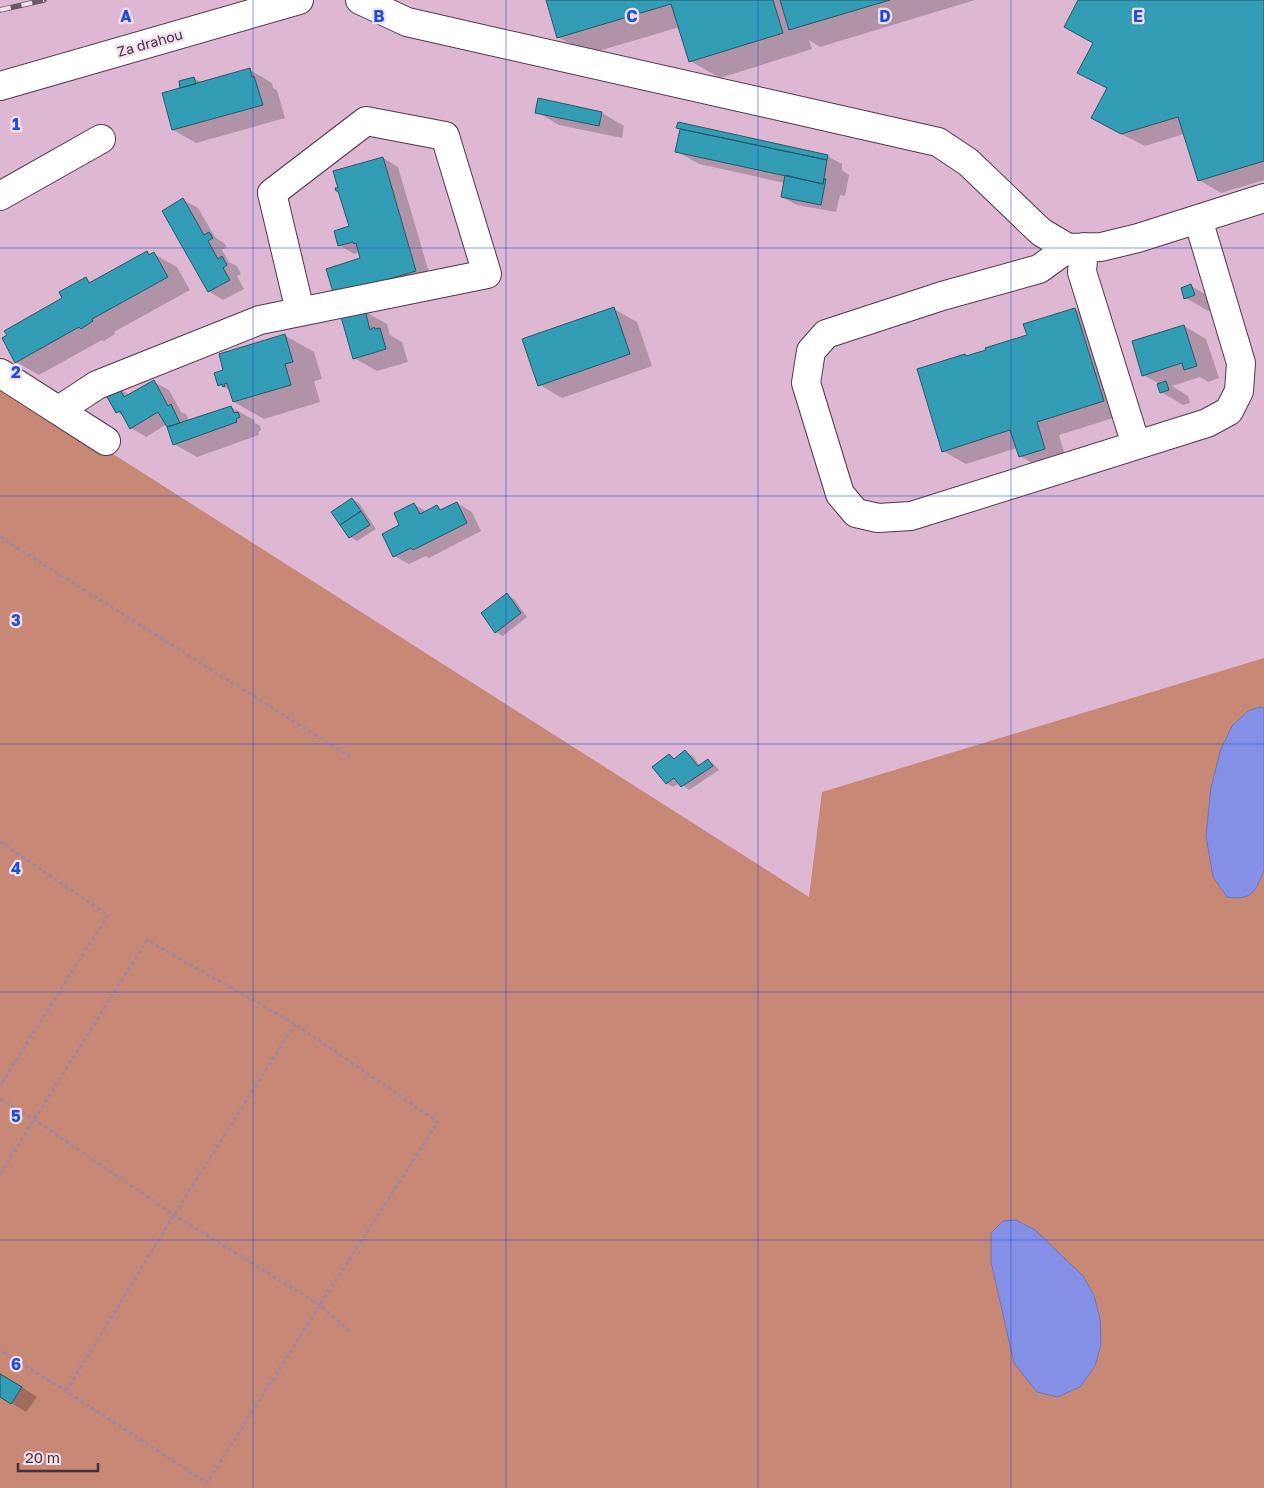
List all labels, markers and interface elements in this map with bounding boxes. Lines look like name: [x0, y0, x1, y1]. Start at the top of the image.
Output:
text: A: [120, 6, 132, 26]
text: B: [373, 6, 385, 26]
text: C: [626, 6, 638, 26]
text: D: [879, 6, 891, 26]
text: E: [1133, 6, 1143, 26]
street label: Za drahou: [115, 25, 184, 60]
text: 1: [12, 114, 20, 134]
text: 2: [11, 362, 21, 382]
text: 3: [11, 610, 21, 630]
text: 4: [11, 858, 21, 878]
text: 5: [11, 1106, 21, 1126]
text: 6: [11, 1354, 21, 1374]
scale bar: [18, 1440, 98, 1472]
text: 20 m: [25, 1448, 60, 1466]

